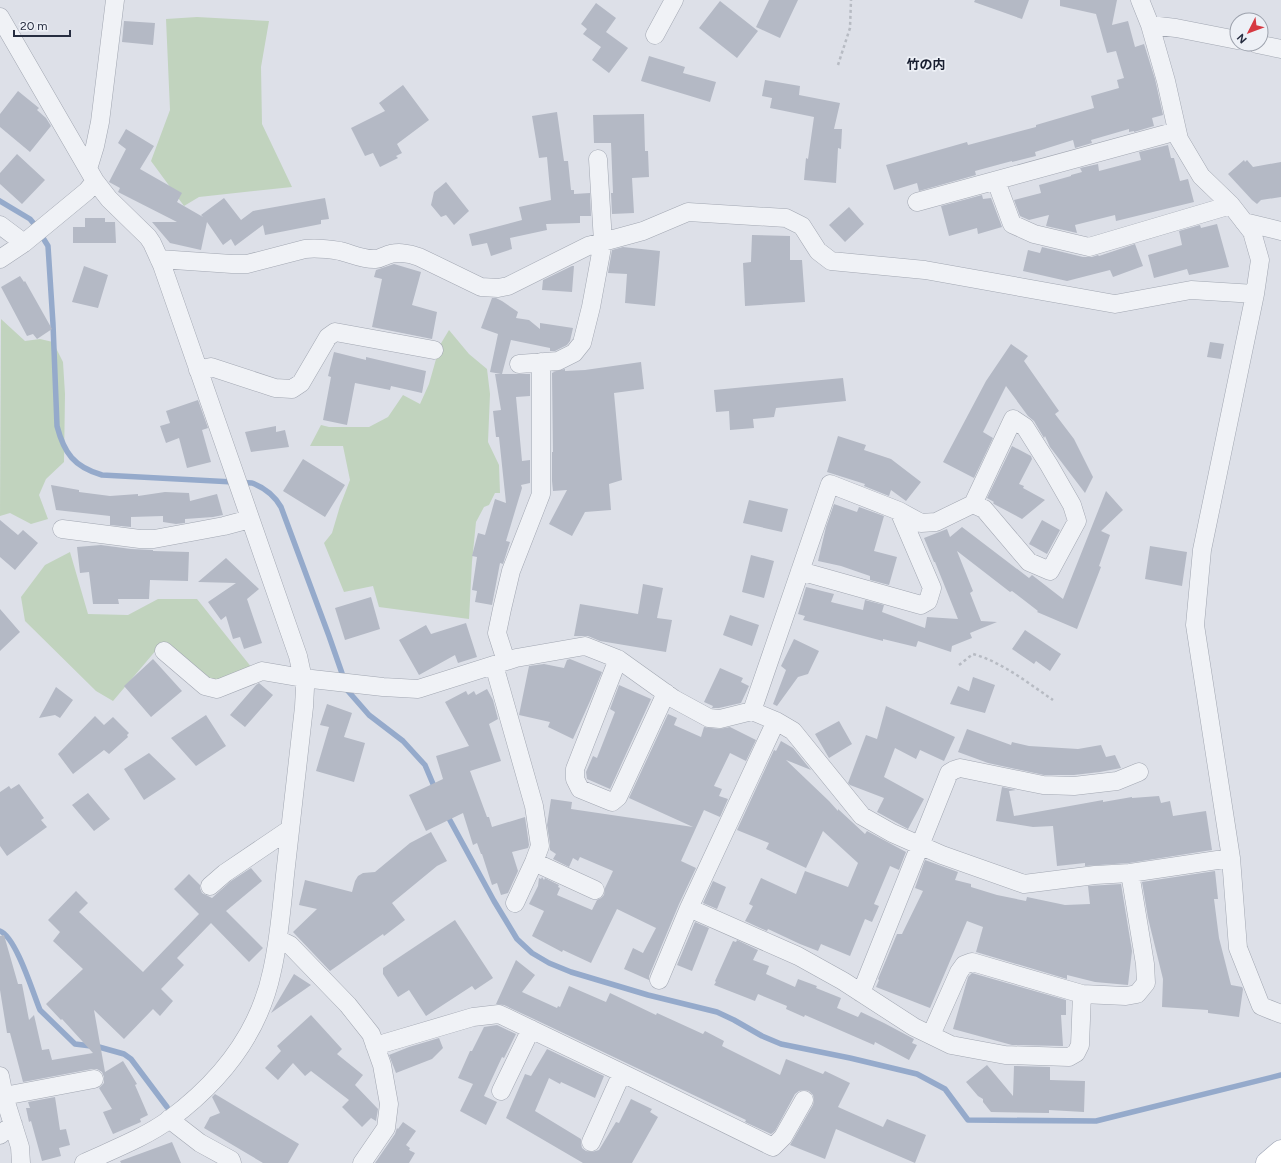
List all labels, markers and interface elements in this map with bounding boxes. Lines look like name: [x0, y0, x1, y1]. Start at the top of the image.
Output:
scale bar: [14, 12, 70, 38]
north arrow: [1229, 12, 1269, 52]
text: 20 m: [20, 19, 48, 33]
text: N: [1234, 31, 1250, 46]
district label: 竹の内: [906, 57, 946, 72]

